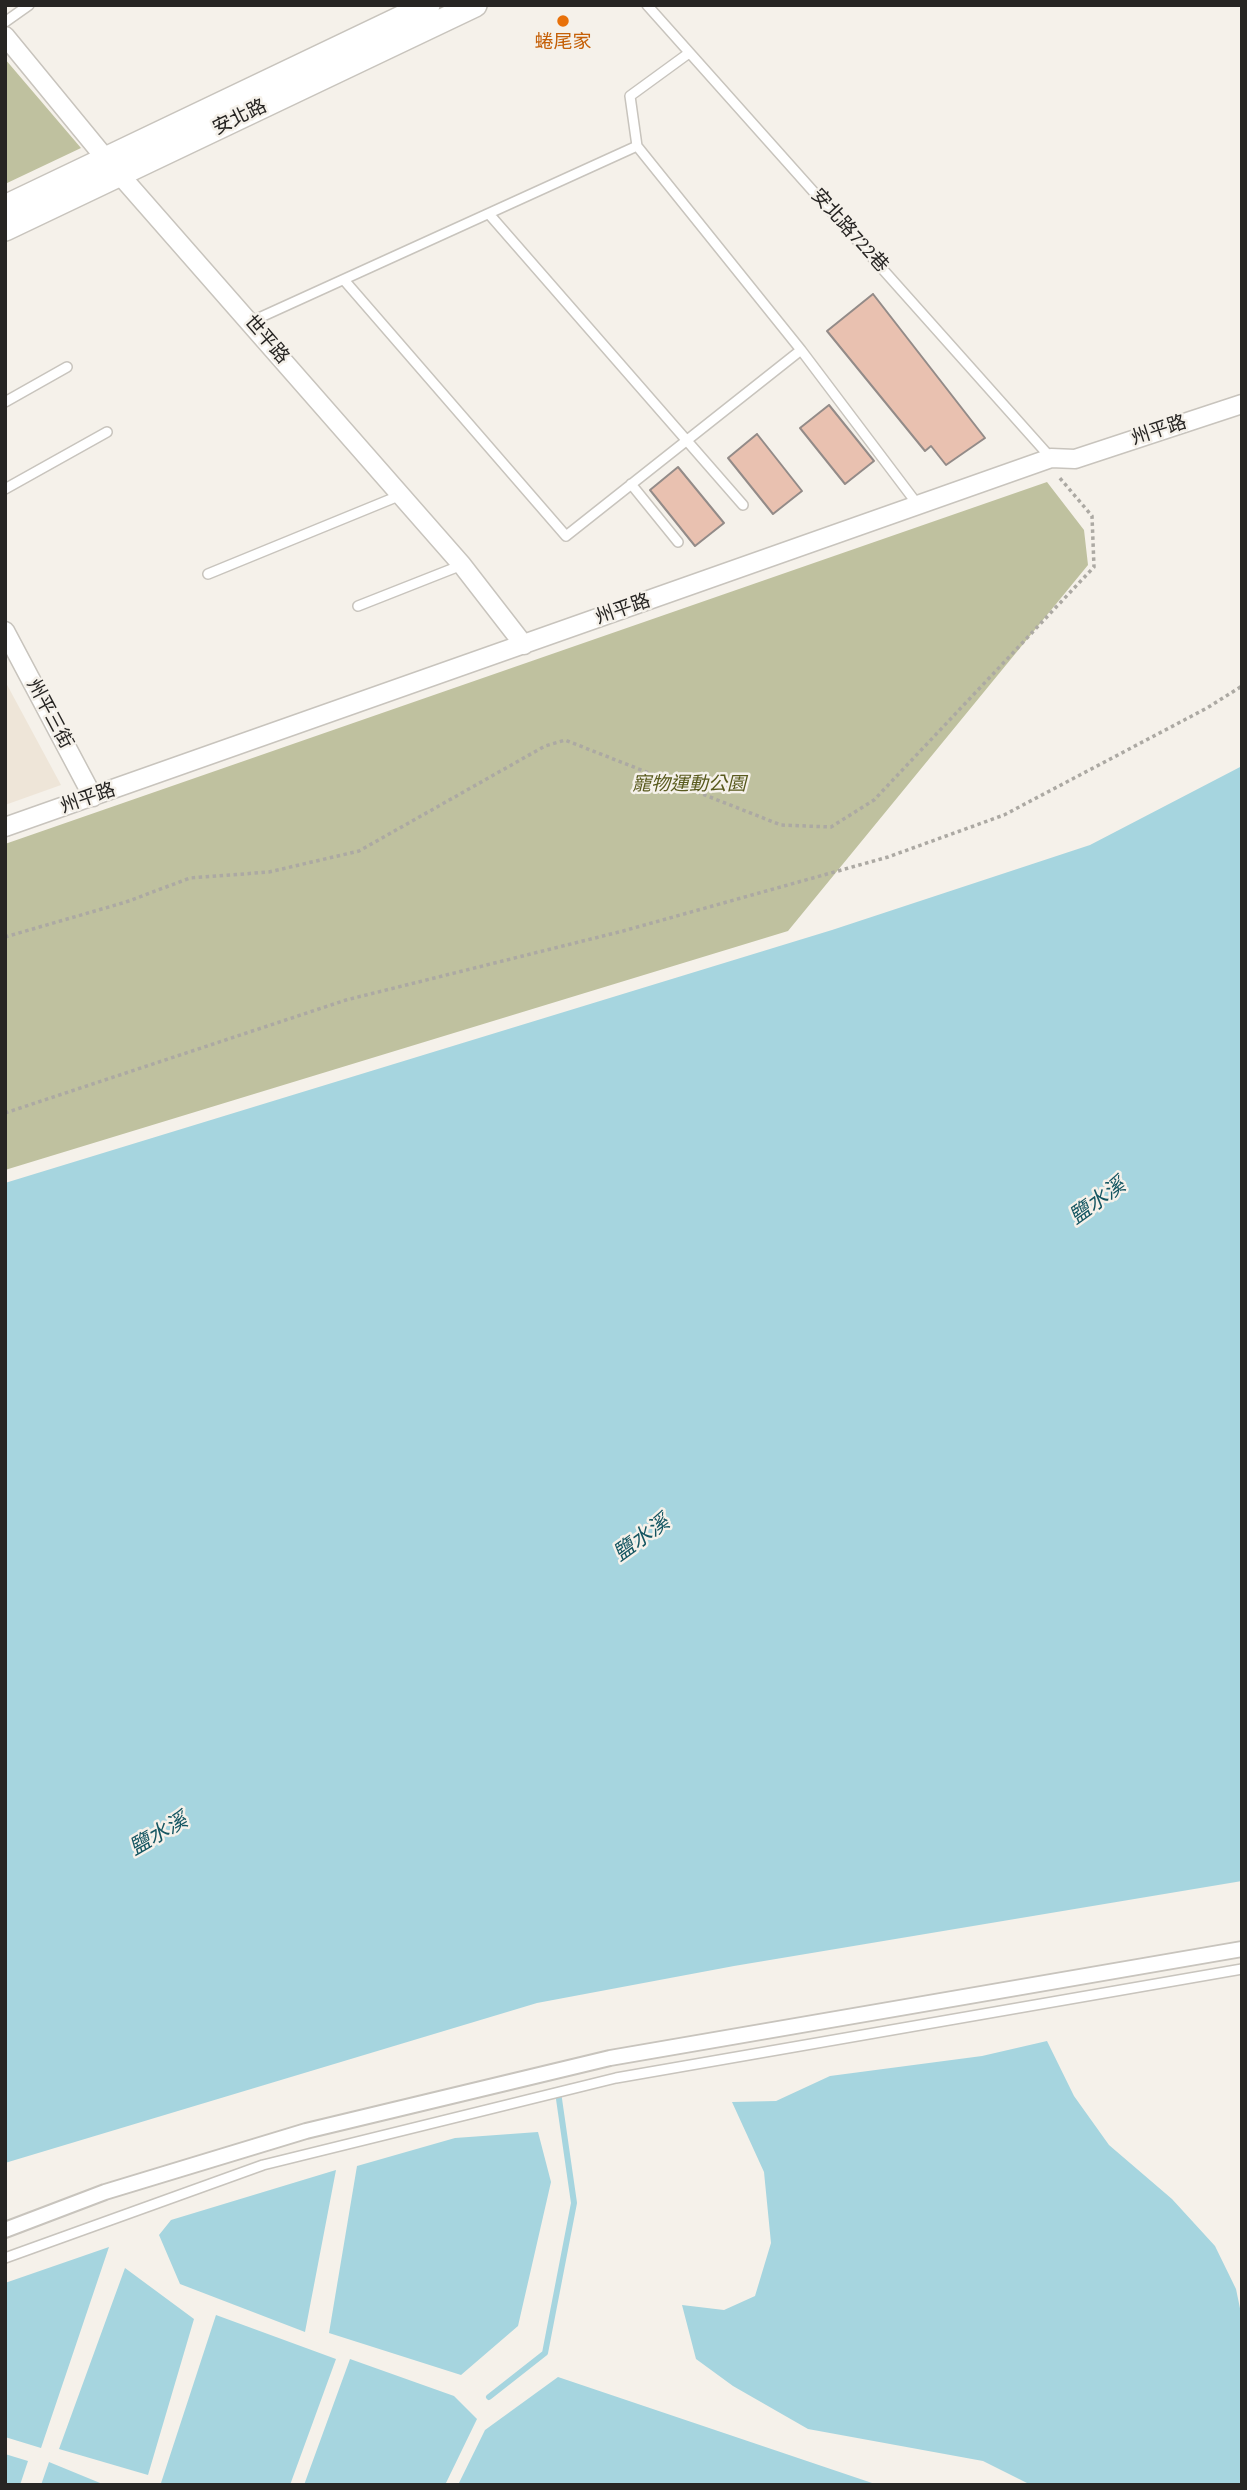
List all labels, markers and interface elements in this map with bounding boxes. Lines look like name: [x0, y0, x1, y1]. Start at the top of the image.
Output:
marker: 蜷尾家: [555, 13, 571, 29]
place label: 蜷尾家: [535, 32, 591, 54]
street label: 安北路: [209, 95, 271, 141]
street label: 安北路722巷: [806, 185, 892, 277]
street label: 世平路: [239, 311, 293, 369]
street label: 州平路: [1128, 411, 1190, 451]
street label: 州平路: [592, 590, 654, 630]
street label: 州平三街: [21, 675, 77, 753]
park label: 寵物運動公園: [632, 774, 746, 796]
street label: 州平路: [57, 779, 119, 819]
water label: 鹽水溪: [1065, 1173, 1131, 1231]
water label: 鹽水溪: [609, 1510, 675, 1568]
water label: 鹽水溪: [125, 1808, 193, 1862]

